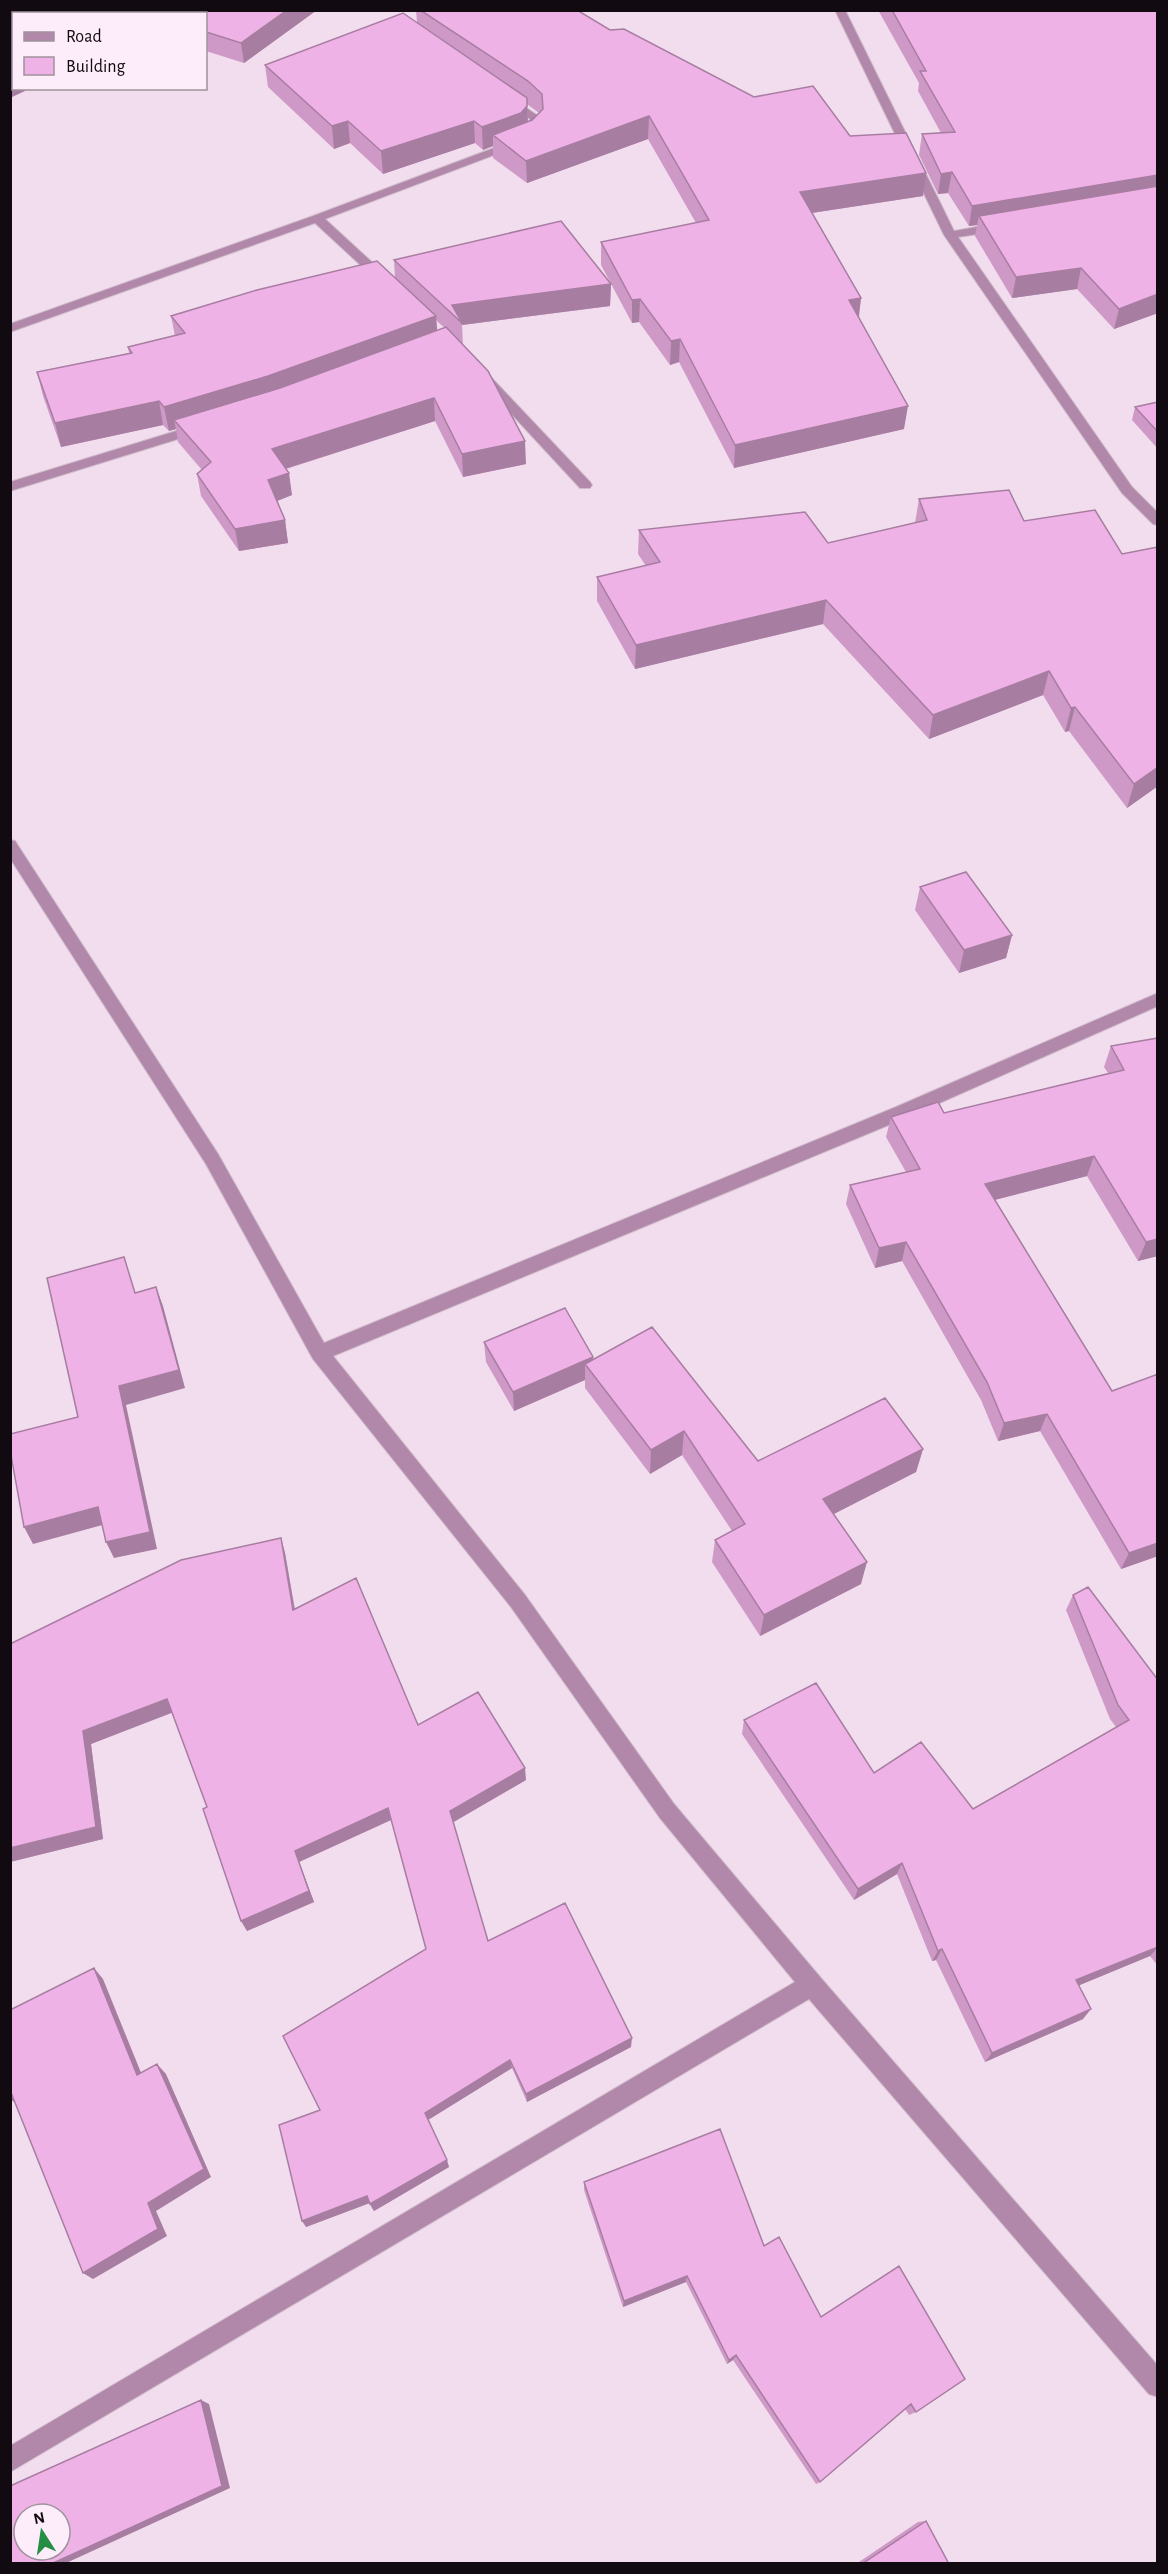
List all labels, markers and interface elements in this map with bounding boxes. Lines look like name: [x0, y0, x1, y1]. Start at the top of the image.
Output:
legend: [12, 12, 207, 90]
text: Road: [66, 28, 102, 46]
text: Building: [66, 58, 126, 76]
north arrow: [12, 2502, 72, 2562]
text: N: [32, 2509, 46, 2527]

